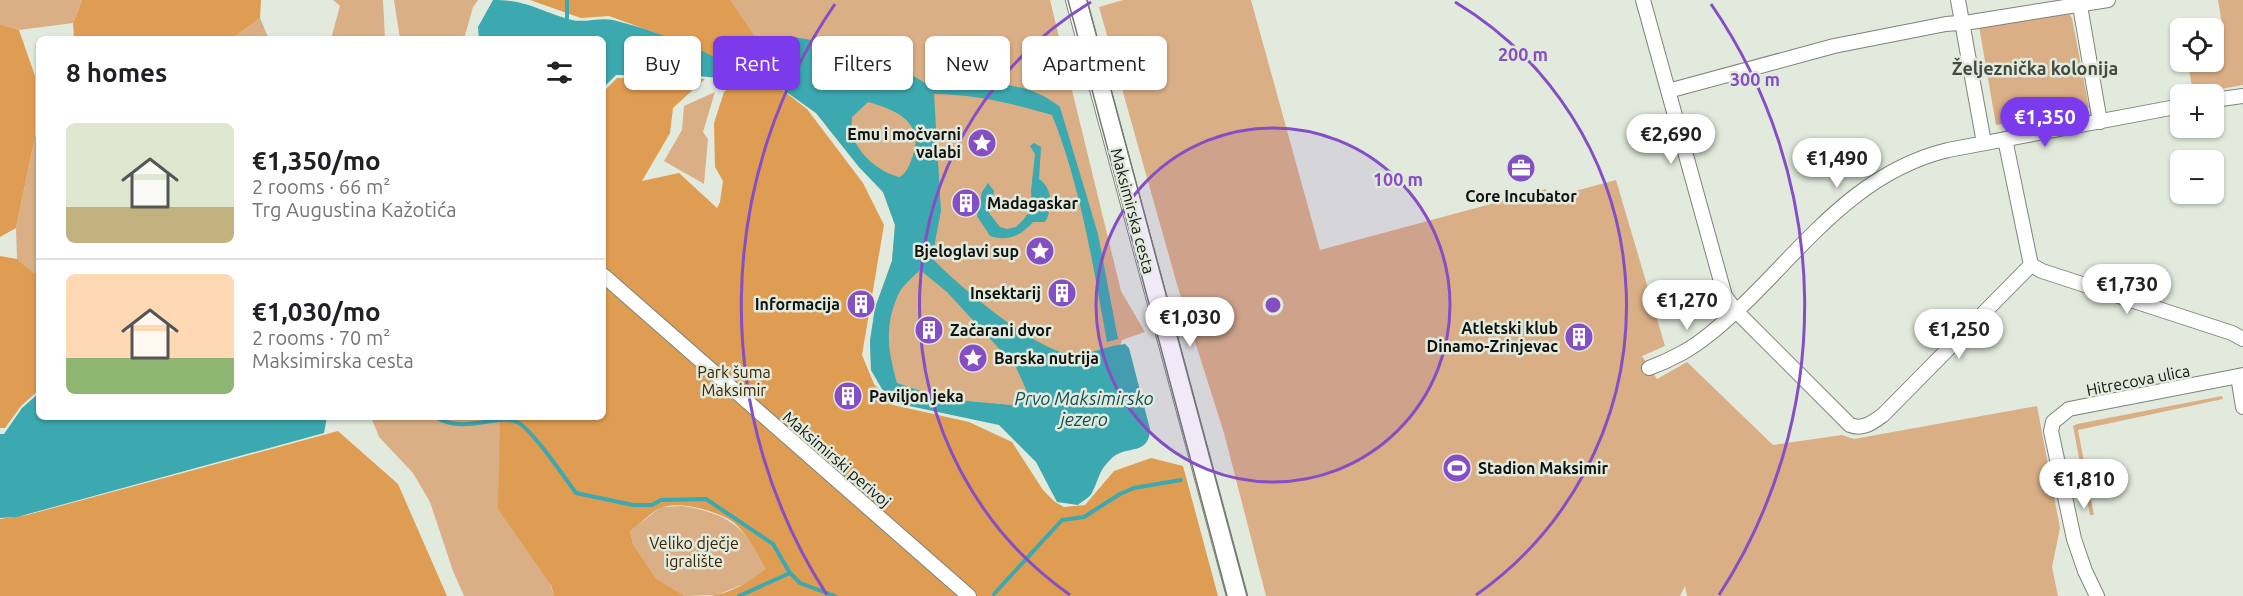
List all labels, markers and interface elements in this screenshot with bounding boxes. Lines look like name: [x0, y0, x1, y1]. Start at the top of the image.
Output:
map controls: [2170, 18, 2224, 204]
button: locate: [2170, 18, 2224, 72]
chip: Buy: [624, 36, 701, 90]
chip: Rent: [713, 36, 800, 90]
chip: Filters: [812, 36, 913, 90]
chip: New: [925, 36, 1010, 90]
chip: Apartment: [1022, 36, 1167, 90]
text: 200 m: [1498, 44, 1548, 64]
icon: filters: [543, 56, 576, 89]
district label: Željeznička kolonija: [1952, 57, 2118, 78]
text: 8 homes: [66, 58, 167, 87]
text: 300 m: [1730, 69, 1780, 89]
button: +: [2170, 84, 2224, 138]
pin: €1,350: [1996, 97, 2094, 148]
text: €1,350: [2014, 105, 2076, 128]
pin: €2,690: [1622, 114, 1720, 165]
text: €2,690: [1640, 122, 1702, 145]
place label: Emu i močvarni valabi: [847, 125, 961, 161]
place icon: Emu i močvarni valabi: [966, 127, 998, 159]
pin: €1,490: [1788, 138, 1886, 189]
text: €1,350/mo: [252, 146, 381, 175]
street label: Maksimirska cesta: [1108, 146, 1158, 276]
text: €1,490: [1806, 146, 1868, 169]
icon: home: [114, 147, 186, 219]
button: −: [2170, 150, 2224, 204]
office icon: Core Incubator: [1505, 152, 1537, 184]
text: 100 m: [1373, 169, 1423, 189]
text: 2 rooms · 66 m²: [252, 175, 390, 198]
building icon: Madagaskar: [950, 187, 982, 219]
place label: Core Incubator: [1465, 187, 1577, 205]
place label: Madagaskar: [987, 194, 1078, 212]
text: Trg Augustina Kažotića: [252, 198, 456, 221]
place icon: Bjeloglavi sup: [1024, 235, 1056, 267]
place label: Bjeloglavi sup: [914, 242, 1019, 260]
pin: €1,730: [2078, 264, 2176, 315]
text: €1,730: [2096, 272, 2158, 295]
building icon: Insektarij: [1046, 277, 1078, 309]
pin: €1,270: [1638, 280, 1736, 331]
place label: Insektarij: [970, 284, 1041, 302]
building icon: Informacija: [845, 288, 877, 320]
text: €1,270: [1656, 288, 1718, 311]
place label: Informacija: [755, 295, 840, 313]
centre of rings: [1263, 295, 1283, 315]
text: €1,030/mo: [252, 297, 381, 326]
pin: €1,030: [1141, 297, 1239, 348]
icon: home: [114, 298, 186, 370]
text: €1,030: [1159, 305, 1221, 328]
pin: €1,250: [1910, 309, 2008, 360]
building icon: Začarani dvor: [913, 314, 945, 346]
text: €1,250: [1928, 317, 1990, 340]
place label: Atletski klub Dinamo-Zrinjevac: [1427, 319, 1558, 355]
place label: Začarani dvor: [950, 321, 1052, 339]
building icon: Atletski klub Dinamo-Zrinjevac: [1563, 321, 1595, 353]
text: 2 rooms · 70 m²: [252, 326, 390, 349]
place icon: Barska nutrija: [957, 342, 989, 374]
text: Maksimirska cesta: [252, 349, 414, 372]
place label: Barska nutrija: [994, 349, 1099, 367]
street label: Hitrecova ulica: [2085, 361, 2191, 399]
park label: Park šuma Maksimir: [697, 363, 771, 399]
building icon: Paviljon jeka: [832, 380, 864, 412]
place label: Paviljon jeka: [869, 387, 964, 405]
water label: Prvo Maksimirsko jezero: [1015, 388, 1154, 429]
street label: Maksimirski perivoj: [780, 407, 894, 511]
sports icon: Stadion Maksimir: [1441, 452, 1473, 484]
place label: Stadion Maksimir: [1478, 459, 1608, 477]
pin: €1,810: [2035, 459, 2133, 510]
text: €1,810: [2053, 467, 2115, 490]
park label: Veliko dječje igralište: [649, 534, 739, 570]

